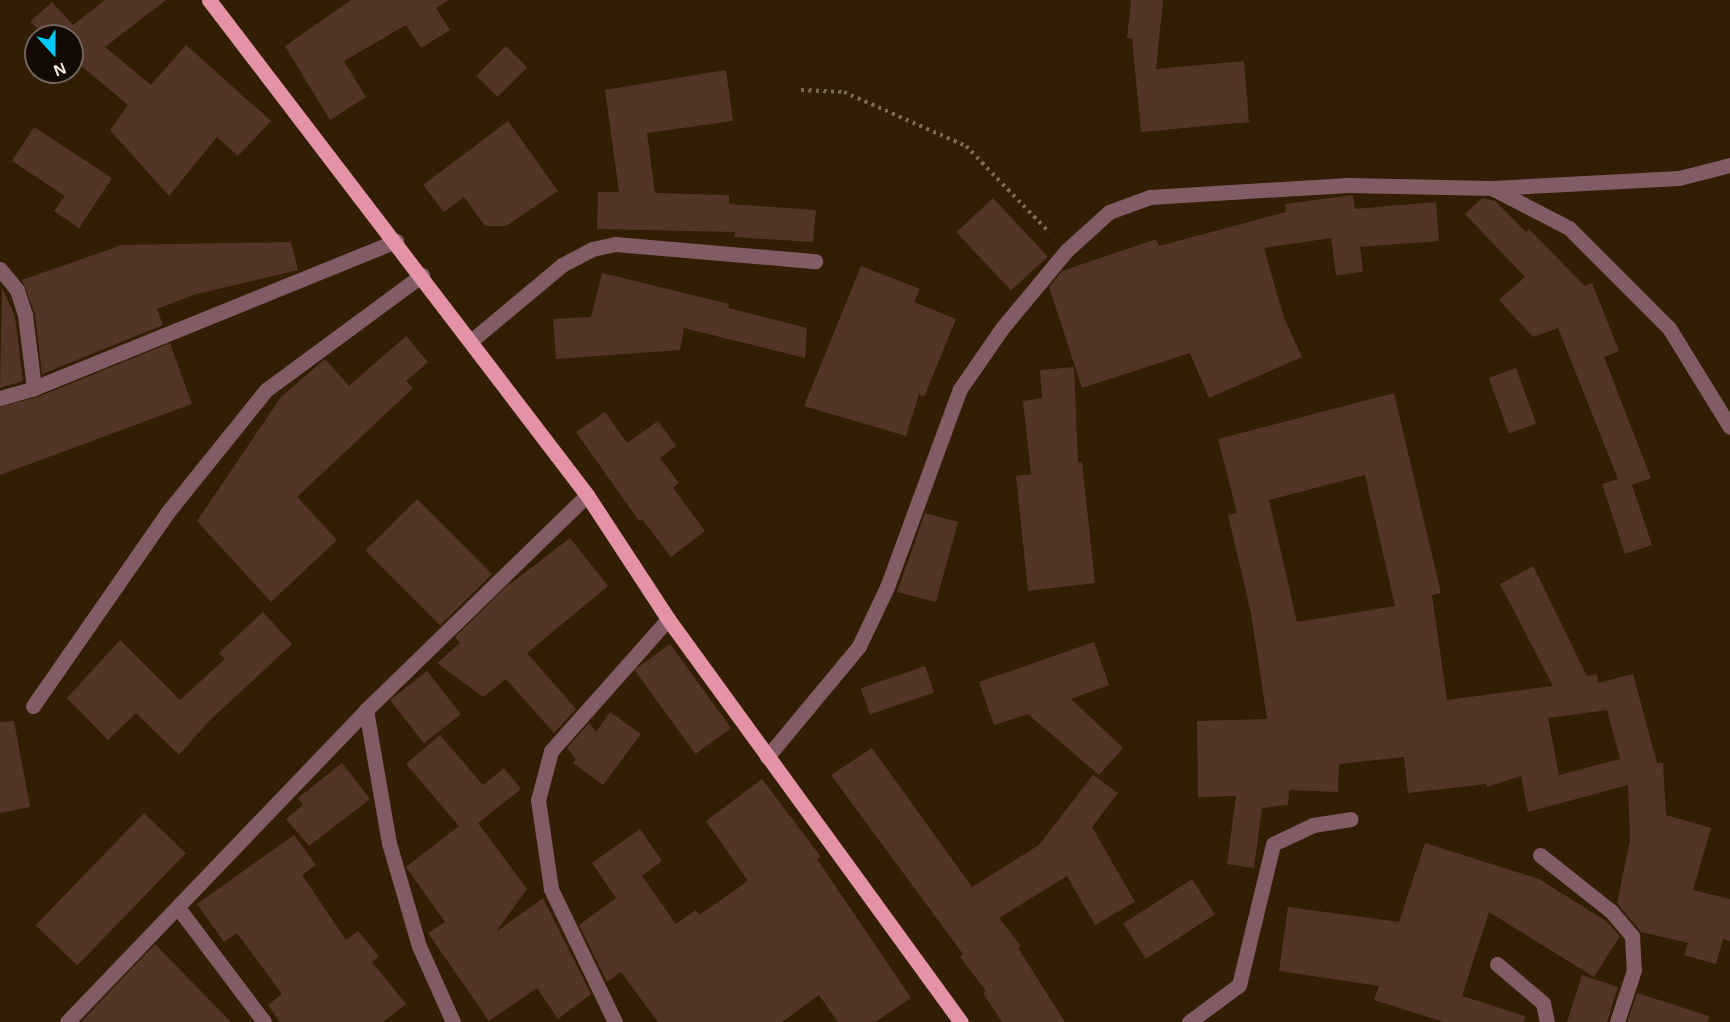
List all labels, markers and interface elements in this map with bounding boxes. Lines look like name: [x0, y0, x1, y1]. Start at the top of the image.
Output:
north arrow: [24, 24, 84, 84]
text: N: [51, 59, 68, 79]

